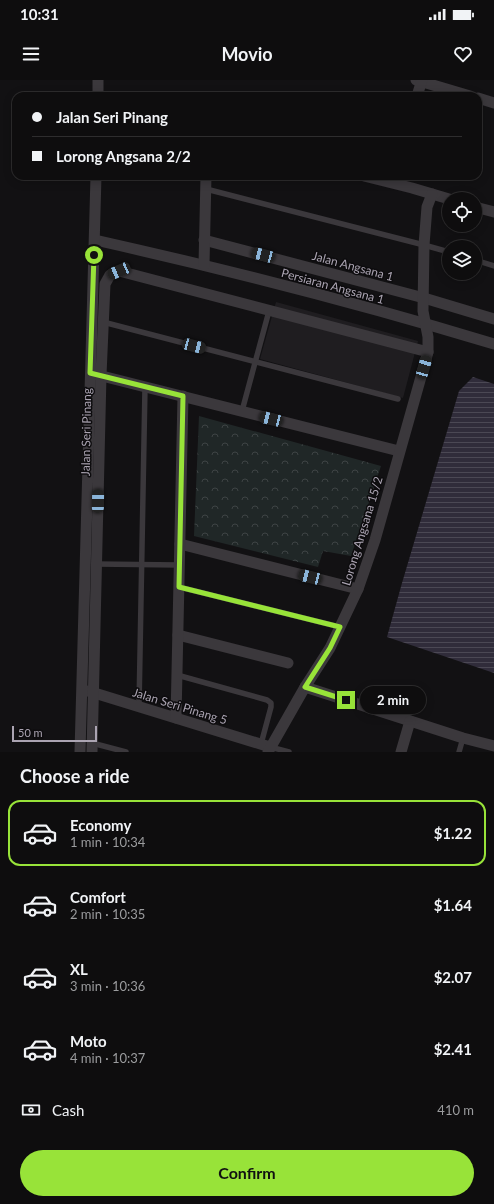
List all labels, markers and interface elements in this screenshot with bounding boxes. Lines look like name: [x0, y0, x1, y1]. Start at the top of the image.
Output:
text: 10:31: [20, 5, 59, 23]
icon: menu: [20, 43, 42, 65]
text: Movio: [221, 43, 273, 65]
icon: heart: [452, 43, 474, 65]
text: Jalan Seri Pinang: [56, 108, 168, 126]
text: Lorong Angsana 2/2: [56, 147, 191, 165]
map controls: [442, 192, 482, 280]
button: locate: [442, 192, 482, 232]
button: layers: [442, 240, 482, 280]
route start: [85, 246, 103, 264]
car: [250, 246, 276, 264]
street label: Jalan Angsana 1: [311, 248, 395, 284]
car: [106, 261, 132, 281]
street label: Persiaran Angsana 1: [280, 265, 386, 307]
car: [181, 337, 207, 355]
car: [415, 354, 433, 380]
street label: Jalan Seri Pinang: [78, 388, 94, 476]
car: [258, 410, 284, 428]
street label: Lorong Angsana 15/2: [338, 475, 386, 587]
car: [92, 489, 104, 513]
car: [297, 568, 323, 586]
street label: Jalan Seri Pinang 5: [131, 684, 229, 728]
callout: 2 min: [360, 686, 426, 714]
route end: [337, 691, 355, 709]
text: 2 min: [377, 692, 409, 708]
scale bar: [12, 724, 97, 743]
text: 50 m: [18, 726, 43, 739]
text: Choose a ride: [20, 765, 129, 787]
icon: car: [22, 815, 58, 851]
text: Economy: [70, 816, 131, 834]
text: $1.22: [434, 824, 472, 842]
text: 1 min · 10:34: [70, 834, 145, 850]
icon: car: [22, 887, 58, 923]
text: Comfort: [70, 888, 126, 906]
text: $1.64: [434, 896, 472, 914]
text: 2 min · 10:35: [70, 906, 145, 922]
icon: car: [22, 959, 58, 995]
text: XL: [70, 960, 88, 978]
text: $2.07: [434, 968, 472, 986]
text: 3 min · 10:36: [70, 978, 145, 994]
icon: car: [22, 1031, 58, 1067]
text: Moto: [70, 1032, 107, 1050]
text: $2.41: [434, 1040, 472, 1058]
text: 4 min · 10:37: [70, 1050, 145, 1066]
icon: cash: [20, 1099, 42, 1121]
text: Cash: [52, 1101, 84, 1119]
text: 410 m: [437, 1102, 474, 1118]
button: Confirm: [20, 1150, 474, 1196]

